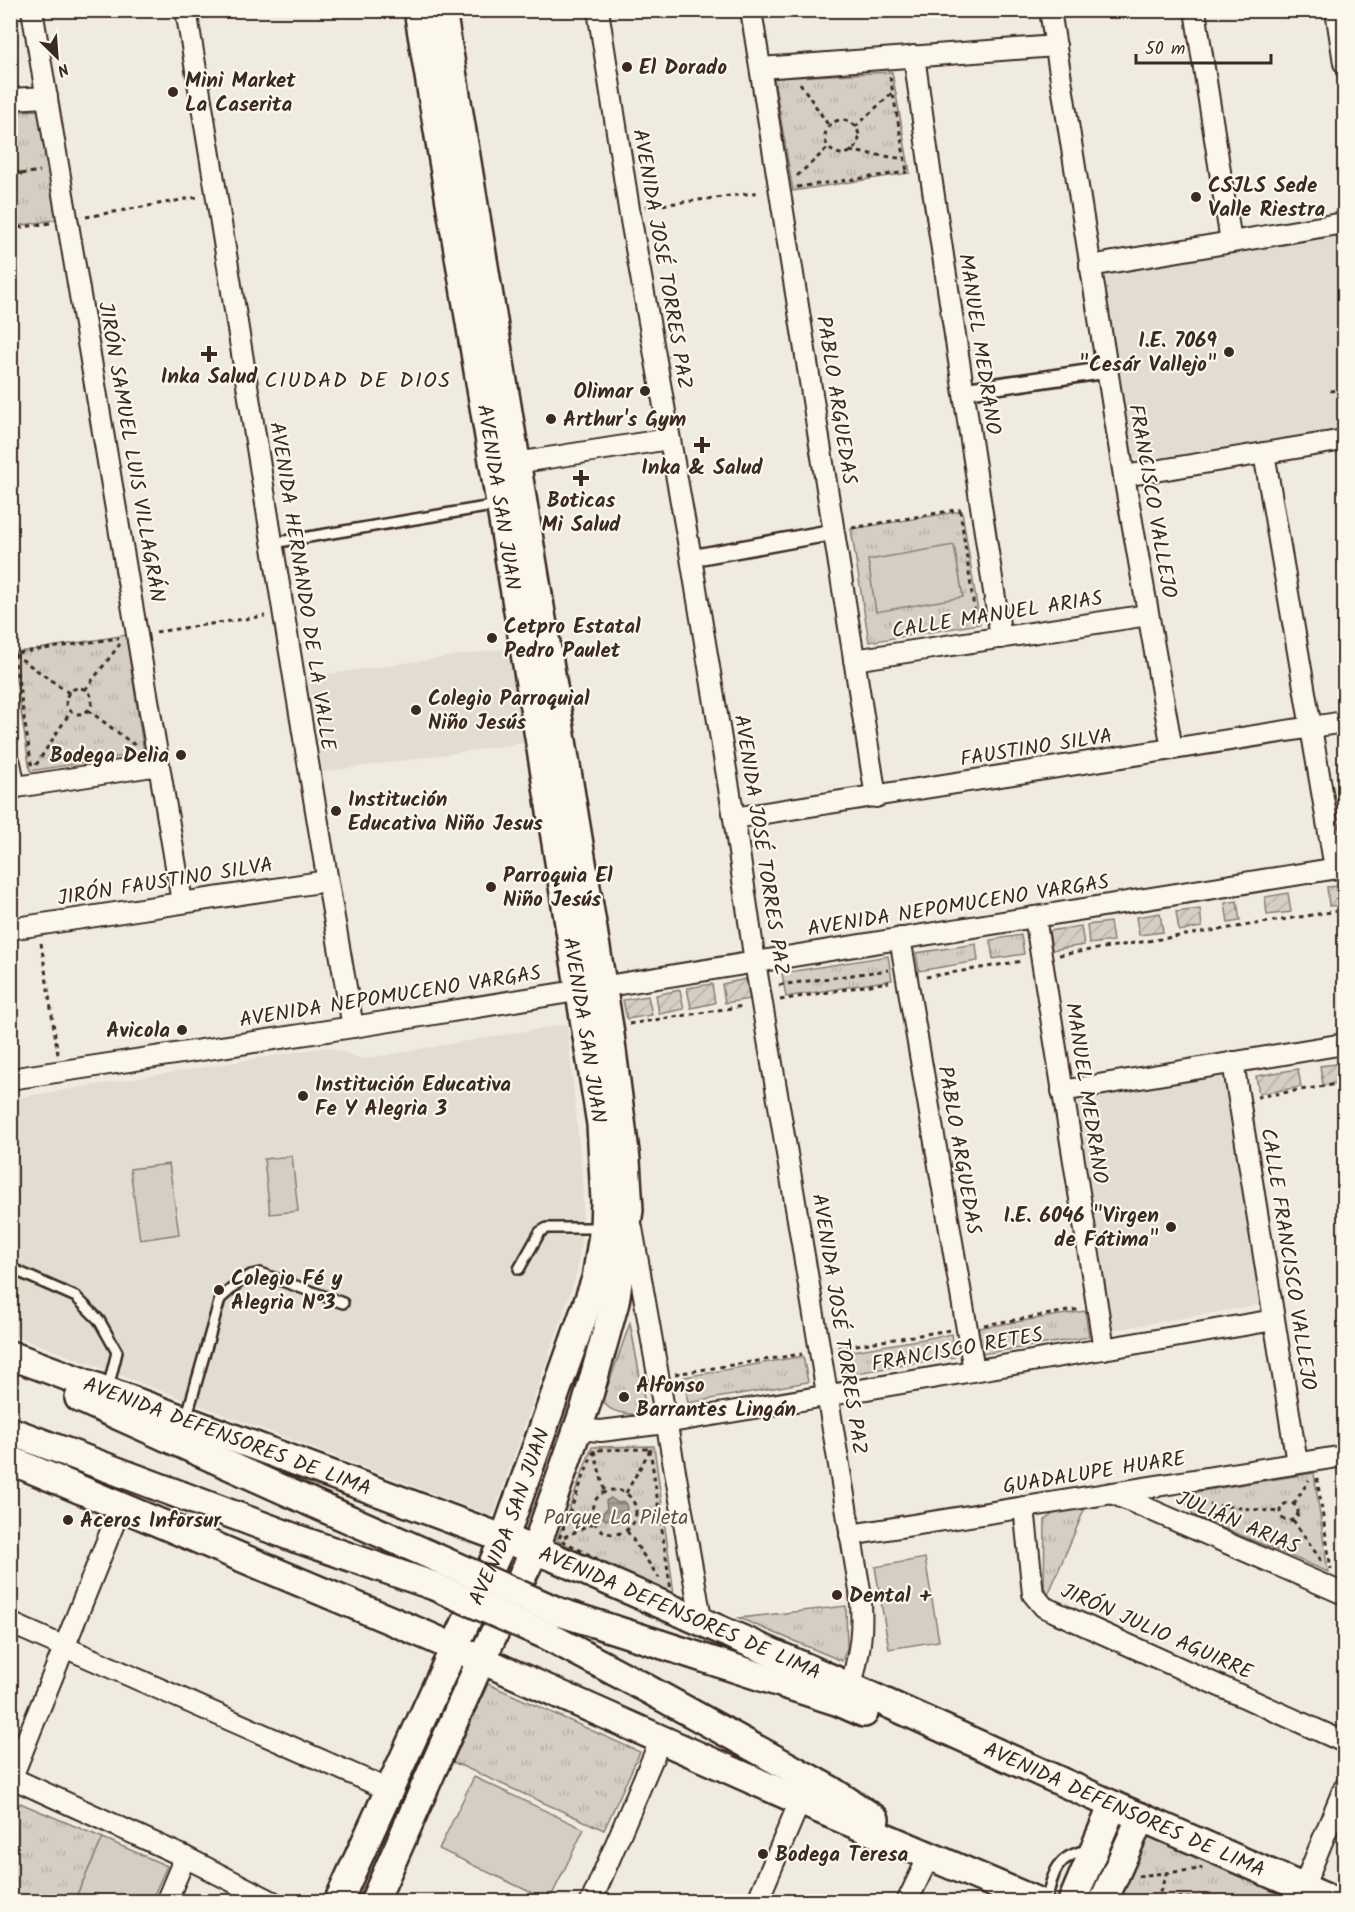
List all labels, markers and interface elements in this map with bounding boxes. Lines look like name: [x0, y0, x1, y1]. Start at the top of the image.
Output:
north arrow: [27, 27, 87, 87]
scale bar: [1136, 27, 1271, 65]
text: 50 m: [1145, 35, 1185, 64]
place label: El Dorado: [639, 52, 727, 85]
text: N: [53, 56, 73, 83]
marker: El Dorado: [620, 60, 634, 74]
place label: Mini Market La Caserita: [185, 65, 296, 122]
marker: Mini Market La Caserita: [166, 85, 180, 99]
street label: AVENIDA JOSÉ TORRES PAZ: [622, 126, 701, 392]
place label: CSJLS Sede Valle Riestra: [1208, 170, 1326, 227]
marker: CSJLS Sede Valle Riestra: [1189, 190, 1203, 204]
street label: MANUEL MEDRANO: [948, 251, 1009, 437]
street label: JIRÓN SAMUEL LUIS VILLAGRÁN: [88, 299, 173, 605]
street label: PABLO ARGUEDAS: [806, 313, 865, 487]
place label: I.E. 7069 "Cesár Vallejo": [1079, 325, 1217, 382]
marker: I.E. 7069 "Cesár Vallejo": [1222, 345, 1236, 359]
marker: Inka Salud: [202, 347, 216, 361]
place label: Inka Salud: [161, 361, 258, 394]
district label: CIUDAD DE DIOS: [265, 364, 451, 399]
place label: Olimar: [573, 376, 634, 409]
marker: Olimar: [638, 384, 652, 398]
street label: AVENIDA SAN JUAN: [467, 402, 528, 592]
street label: FRANCISCO VALLEJO: [1118, 402, 1185, 601]
place label: Arthur's Gym: [563, 404, 686, 437]
marker: Arthur's Gym: [544, 412, 558, 426]
street label: AVENIDA HERNANDO DE LA VALLE: [259, 419, 344, 754]
marker: Inka & Salud: [695, 438, 709, 452]
place label: Inka & Salud: [641, 452, 763, 485]
marker: Boticas Mi Salud: [574, 471, 588, 485]
place label: Boticas Mi Salud: [542, 485, 621, 542]
street label: CALLE MANUEL ARIAS: [890, 583, 1105, 648]
place label: Cetpro Estatal Pedro Paulet: [504, 611, 641, 668]
marker: Cetpro Estatal Pedro Paulet: [485, 631, 499, 645]
place label: Colegio Parroquial Niño Jesús: [428, 683, 590, 740]
marker: Colegio Parroquial Niño Jesús: [409, 703, 423, 717]
street label: AVENIDA JOSÉ TORRES PAZ: [724, 712, 797, 978]
street label: FAUSTINO SILVA: [958, 720, 1115, 777]
place label: Bodega Delia: [50, 740, 169, 773]
marker: Bodega Delia: [174, 748, 188, 762]
place label: Institución Educativa Niño Jesus: [348, 784, 543, 841]
marker: Institución Educativa Niño Jesus: [329, 804, 343, 818]
street label: JIRÓN FAUSTINO SILVA: [55, 849, 275, 916]
place label: Parroquia El Niño Jesús: [503, 860, 613, 917]
street label: AVENIDA NEPOMUCENO VARGAS: [805, 866, 1111, 947]
marker: Parroquia El Niño Jesús: [484, 880, 498, 894]
street label: AVENIDA SAN JUAN: [553, 935, 614, 1125]
street label: AVENIDA NEPOMUCENO VARGAS: [237, 957, 543, 1038]
street label: MANUEL MEDRANO: [1055, 1000, 1116, 1186]
place label: Avicola: [106, 1015, 170, 1048]
marker: Avicola: [175, 1023, 189, 1037]
street label: PABLO ARGUEDAS: [927, 1063, 990, 1237]
place label: Institución Educativa Fe Y Alegria 3: [315, 1069, 511, 1126]
marker: Institución Educativa Fe Y Alegria 3: [296, 1089, 310, 1103]
street label: CALLE FRANCISCO VALLEJO: [1250, 1126, 1325, 1393]
street label: AVENIDA JOSÉ TORRES PAZ: [802, 1191, 875, 1457]
place label: I.E. 6046 "Virgen de Fátima": [1003, 1200, 1159, 1257]
marker: I.E. 6046 "Virgen de Fátima": [1164, 1220, 1178, 1234]
place label: Colegio Fé y Alegria N°3: [231, 1263, 343, 1320]
marker: Colegio Fé y Alegria N°3: [212, 1283, 226, 1297]
street label: FRANCISCO RETES: [869, 1319, 1046, 1382]
street label: AVENIDA DEFENSORES DE LIMA: [78, 1369, 376, 1506]
place label: Alfonso Barrantes Lingán: [636, 1370, 796, 1427]
marker: Alfonso Barrantes Lingán: [617, 1390, 631, 1404]
street label: AVENIDA SAN JUAN: [461, 1424, 560, 1611]
street label: GUADALUPE HUARE: [1001, 1443, 1189, 1504]
street label: JULIÁN ARIAS: [1171, 1483, 1304, 1564]
park label: Parque La Pileta: [544, 1502, 688, 1535]
place label: Aceros Inforsur: [80, 1505, 222, 1538]
marker: Aceros Inforsur: [61, 1513, 75, 1527]
street label: AVENIDA DEFENSORES DE LIMA: [534, 1538, 826, 1690]
street label: JIRÓN JULIO AGUIRRE: [1055, 1575, 1258, 1690]
place label: Dental +: [849, 1580, 933, 1613]
marker: Dental +: [830, 1588, 844, 1602]
street label: AVENIDA DEFENSORES DE LIMA: [978, 1734, 1270, 1887]
place label: Bodega Teresa: [775, 1839, 908, 1872]
marker: Bodega Teresa: [756, 1847, 770, 1861]

